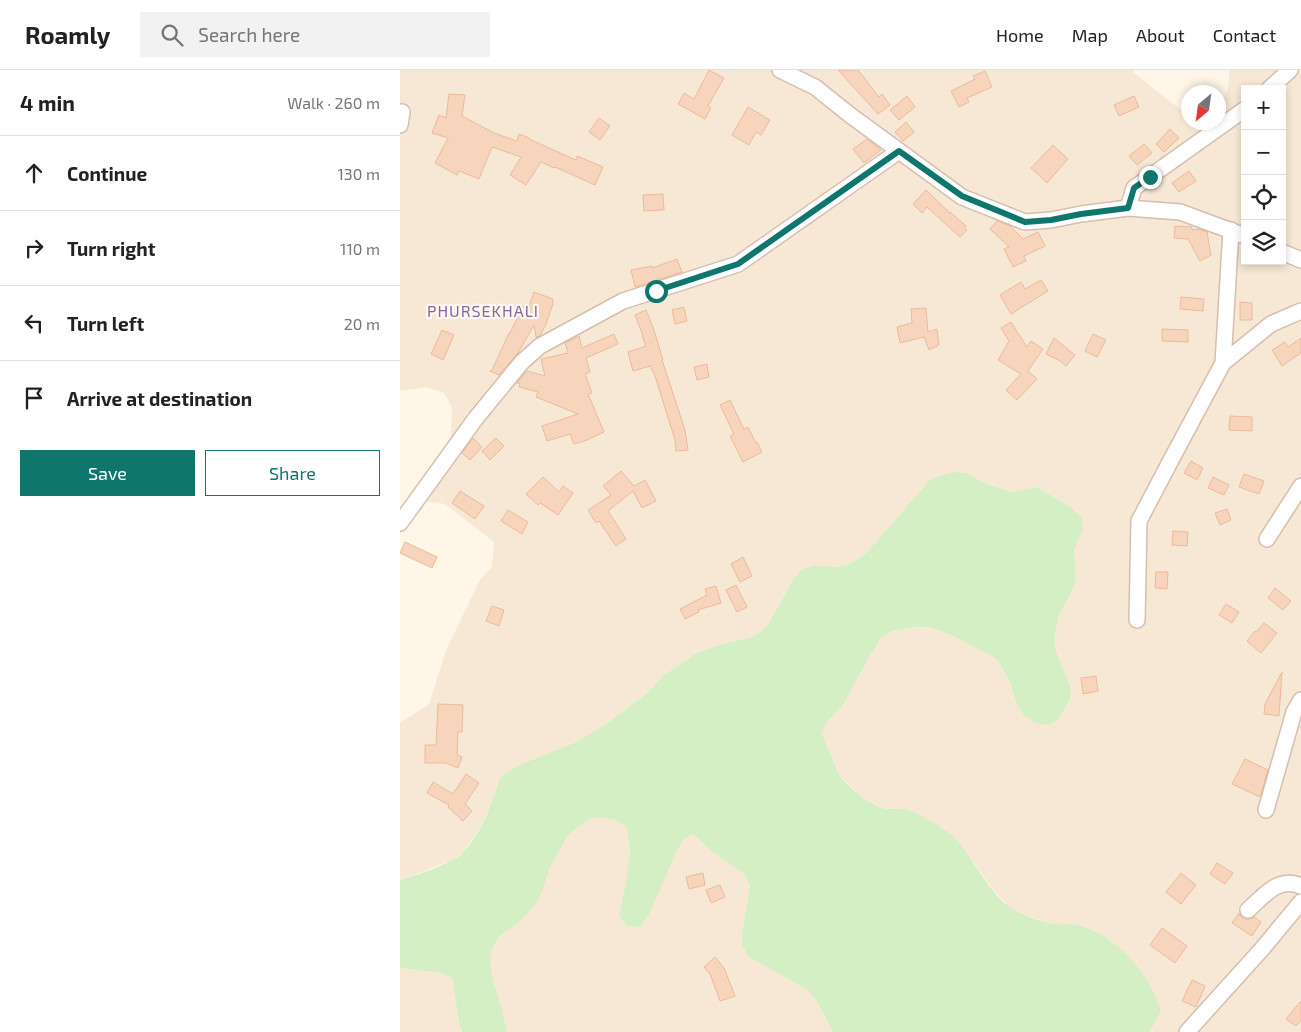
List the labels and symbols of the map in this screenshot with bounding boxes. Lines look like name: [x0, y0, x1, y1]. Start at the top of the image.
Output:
north arrow: [1181, 85, 1226, 130]
route end: [1139, 166, 1162, 189]
route start: [645, 280, 668, 303]
district label: PHURSEKHALI: [427, 301, 539, 320]

